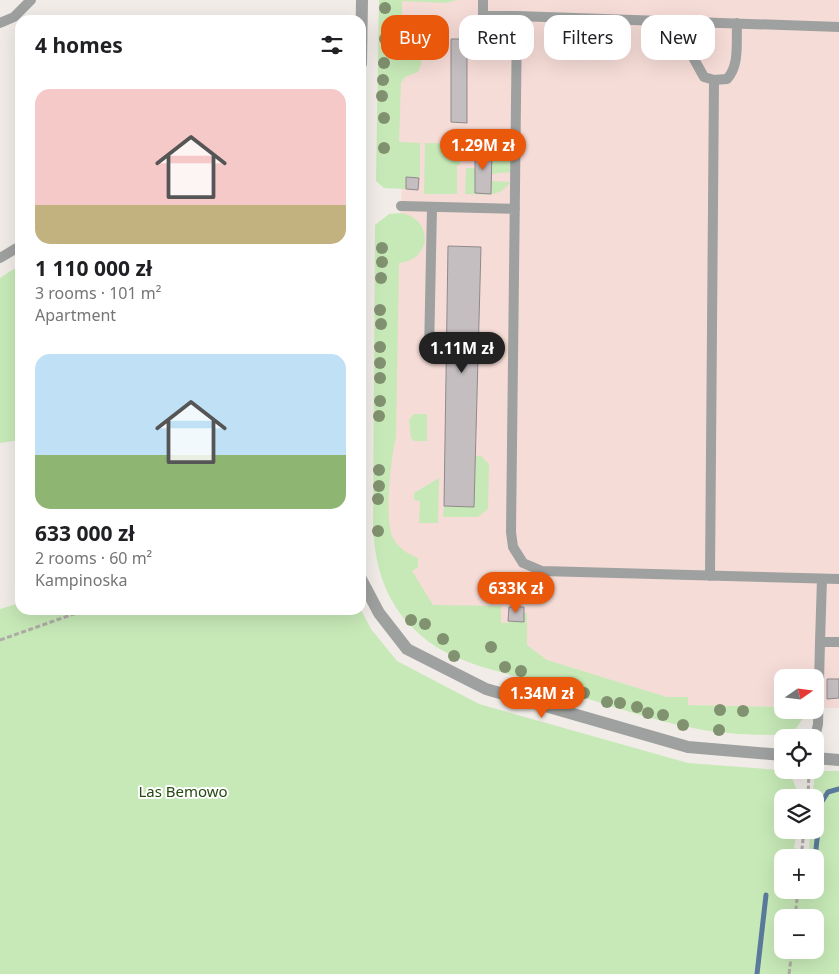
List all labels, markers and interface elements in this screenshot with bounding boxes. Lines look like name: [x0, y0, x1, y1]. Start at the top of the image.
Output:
chip: Buy: [381, 15, 449, 60]
chip: Rent: [459, 15, 534, 60]
chip: Filters: [544, 15, 631, 60]
chip: New: [641, 15, 715, 60]
text: 4 homes: [35, 31, 123, 59]
icon: filters: [318, 31, 346, 59]
icon: home: [146, 122, 236, 212]
pin: 1.29M zł: [431, 128, 535, 171]
text: 1.29M zł: [451, 134, 515, 156]
text: 1 110 000 zł: [35, 254, 152, 282]
text: 3 rooms · 101 m²: [35, 282, 161, 304]
text: Apartment: [35, 304, 116, 326]
pin: 1.11M zł: [410, 332, 514, 374]
text: 1.11M zł: [430, 337, 494, 359]
icon: home: [146, 387, 236, 477]
text: 633 000 zł: [35, 519, 135, 547]
text: 2 rooms · 60 m²: [35, 547, 152, 569]
text: Kampinoska: [35, 569, 128, 591]
pin: 633K zł: [470, 572, 562, 614]
text: 633K zł: [488, 577, 544, 599]
north arrow: [774, 669, 824, 719]
map controls: [774, 669, 824, 959]
pin: 1.34M zł: [490, 676, 594, 719]
text: 1.34M zł: [510, 682, 574, 704]
button: locate: [774, 729, 824, 779]
park label: Las Bemowo: [138, 781, 228, 801]
button: layers: [774, 789, 824, 839]
button: +: [774, 849, 824, 899]
button: −: [774, 909, 824, 959]

